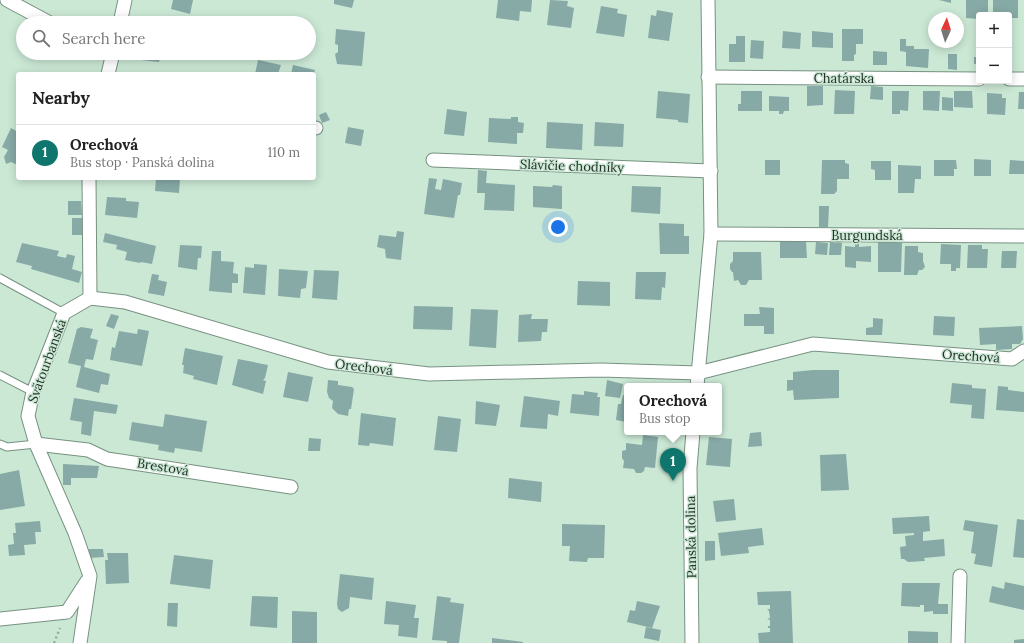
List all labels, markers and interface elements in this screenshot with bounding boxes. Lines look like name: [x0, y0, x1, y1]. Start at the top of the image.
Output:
north arrow: [928, 12, 964, 48]
map controls: [976, 12, 1012, 84]
button: +: [976, 12, 1012, 48]
search box: [16, 16, 316, 60]
icon: search: [30, 27, 52, 49]
text: Search here: [62, 29, 145, 48]
button: −: [976, 48, 1012, 84]
street label: Chatárska: [814, 70, 875, 87]
text: Nearby: [32, 87, 90, 109]
text: Orechová: [70, 135, 138, 154]
text: 1: [42, 144, 48, 161]
text: 110 m: [267, 144, 300, 161]
text: Bus stop · Panská dolina: [70, 154, 214, 171]
street label: Slávičie chodníky: [520, 156, 624, 176]
your location: [548, 217, 568, 237]
street label: Burgundská: [831, 227, 903, 244]
street label: Svätourbanská: [24, 316, 70, 405]
street label: Orechová: [941, 345, 1001, 367]
street label: Orechová: [334, 355, 394, 379]
popup: [624, 383, 722, 435]
text: Orechová: [639, 391, 707, 410]
text: Bus stop: [639, 410, 691, 427]
pin: 1: [660, 448, 686, 481]
street label: Brestová: [136, 455, 190, 480]
street label: Panská dolina: [682, 495, 700, 578]

